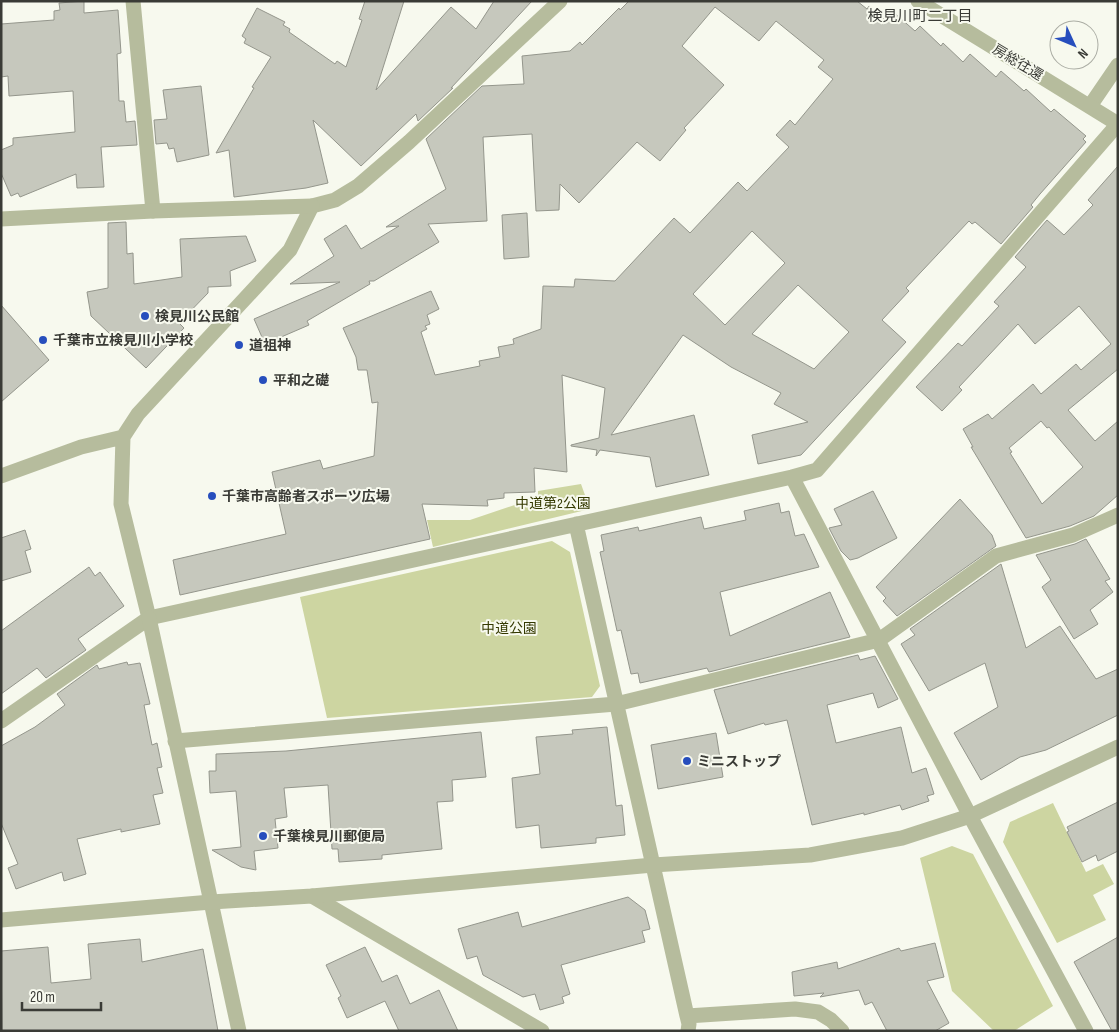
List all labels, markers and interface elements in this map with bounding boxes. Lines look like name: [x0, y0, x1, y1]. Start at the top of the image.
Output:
district label: 検見川町二丁目: [867, 7, 973, 26]
north arrow: [1049, 20, 1099, 70]
street label: 房総往還: [989, 41, 1046, 84]
text: N: [1074, 45, 1092, 62]
place label: 検見川公民館: [155, 308, 239, 325]
marker: 検見川公民館: [139, 310, 151, 322]
place label: 千葉市立検見川小学校: [53, 332, 193, 349]
marker: 千葉市立検見川小学校: [37, 334, 49, 346]
place label: 道祖神: [249, 337, 291, 354]
marker: 道祖神: [233, 339, 245, 351]
place label: 平和之礎: [273, 372, 329, 389]
marker: 平和之礎: [257, 374, 269, 386]
place label: 千葉市高齢者スポーツ広場: [222, 488, 390, 505]
marker: 千葉市高齢者スポーツ広場: [206, 490, 218, 502]
park label: 中道第2公園: [515, 495, 591, 512]
park label: 中道公園: [481, 620, 537, 637]
place label: ミニストップ: [697, 753, 781, 770]
marker: ミニストップ: [681, 755, 693, 767]
place label: 千葉検見川郵便局: [273, 828, 385, 845]
marker: 千葉検見川郵便局: [257, 830, 269, 842]
scale bar: [22, 980, 101, 1012]
text: 20 m: [30, 988, 55, 1007]

